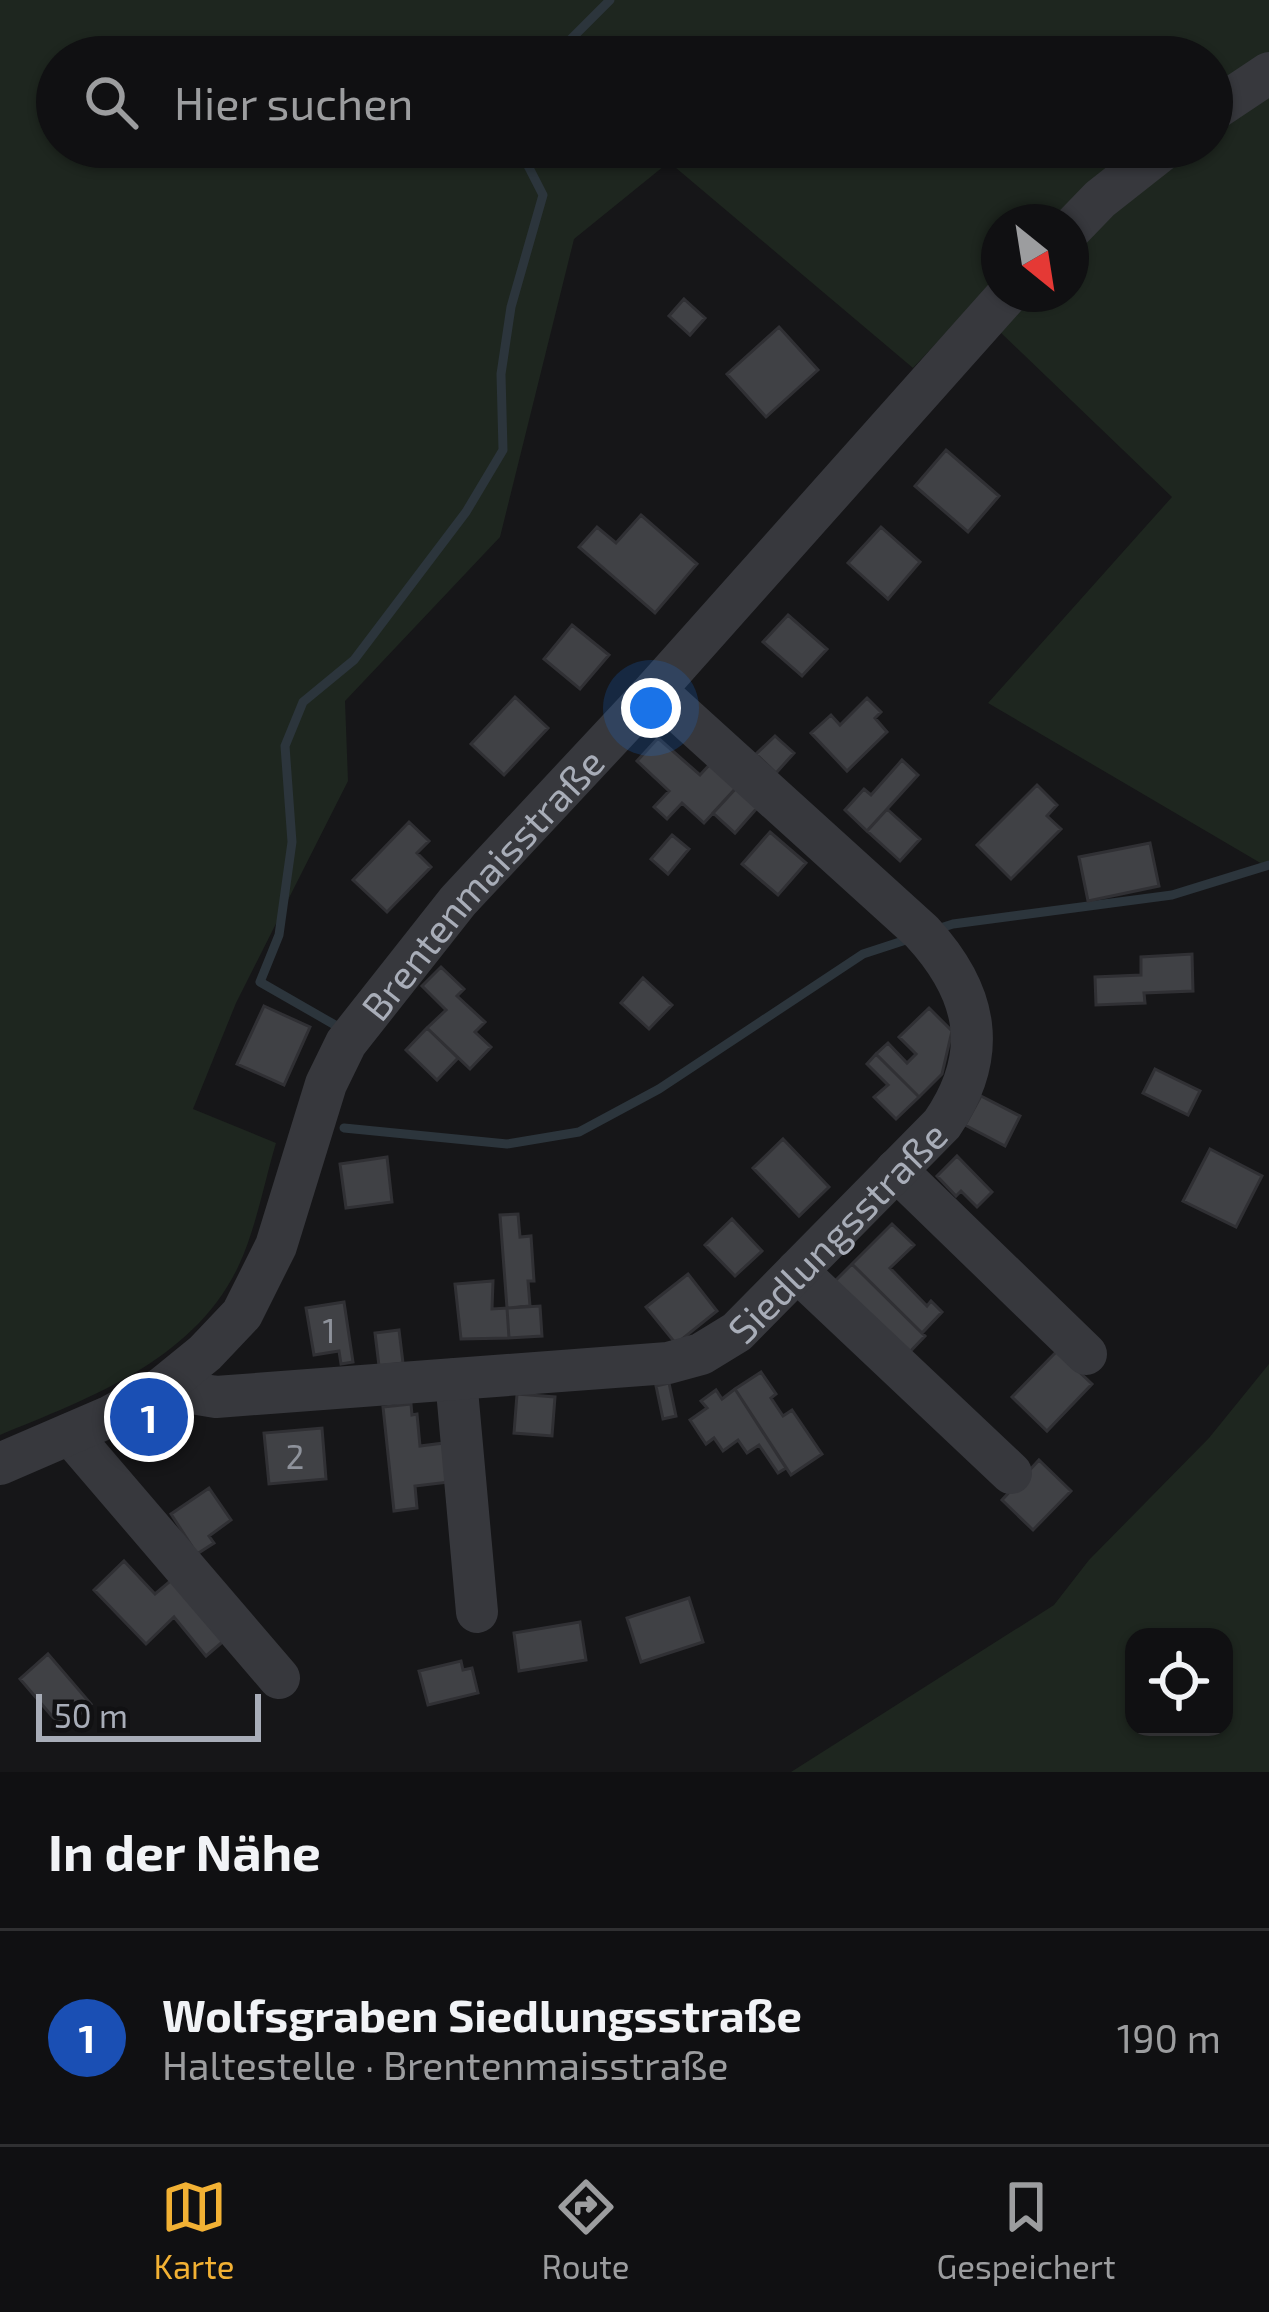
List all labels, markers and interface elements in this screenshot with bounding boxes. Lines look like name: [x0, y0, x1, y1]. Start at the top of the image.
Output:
search box: [36, 36, 1233, 168]
icon: search: [78, 69, 144, 135]
text: Hier suchen: [174, 75, 414, 129]
north arrow: [981, 204, 1089, 312]
your location: [621, 678, 681, 738]
street label: Brentenmaisstraße: [350, 738, 613, 1029]
street label: Siedlungsstraße: [717, 1111, 956, 1352]
house number: 1: [322, 1310, 336, 1350]
pin: 1: [110, 1372, 188, 1462]
house number: 2: [286, 1436, 304, 1476]
map controls: [1125, 1628, 1233, 1736]
button: locate: [1125, 1628, 1233, 1736]
scale bar: [36, 1688, 261, 1741]
text: 50 m: [54, 1695, 128, 1735]
text: In der Nähe: [48, 1820, 321, 1881]
text: Wolfsgraben Siedlungsstraße: [162, 1987, 802, 2041]
text: 1: [79, 2014, 95, 2061]
text: 190 m: [1117, 2014, 1221, 2061]
text: Haltestelle · Brentenmaisstraße: [162, 2041, 728, 2088]
tab: Karte: [153, 2174, 235, 2286]
tab: Route: [541, 2174, 630, 2286]
tab: Gespeichert: [936, 2174, 1116, 2286]

